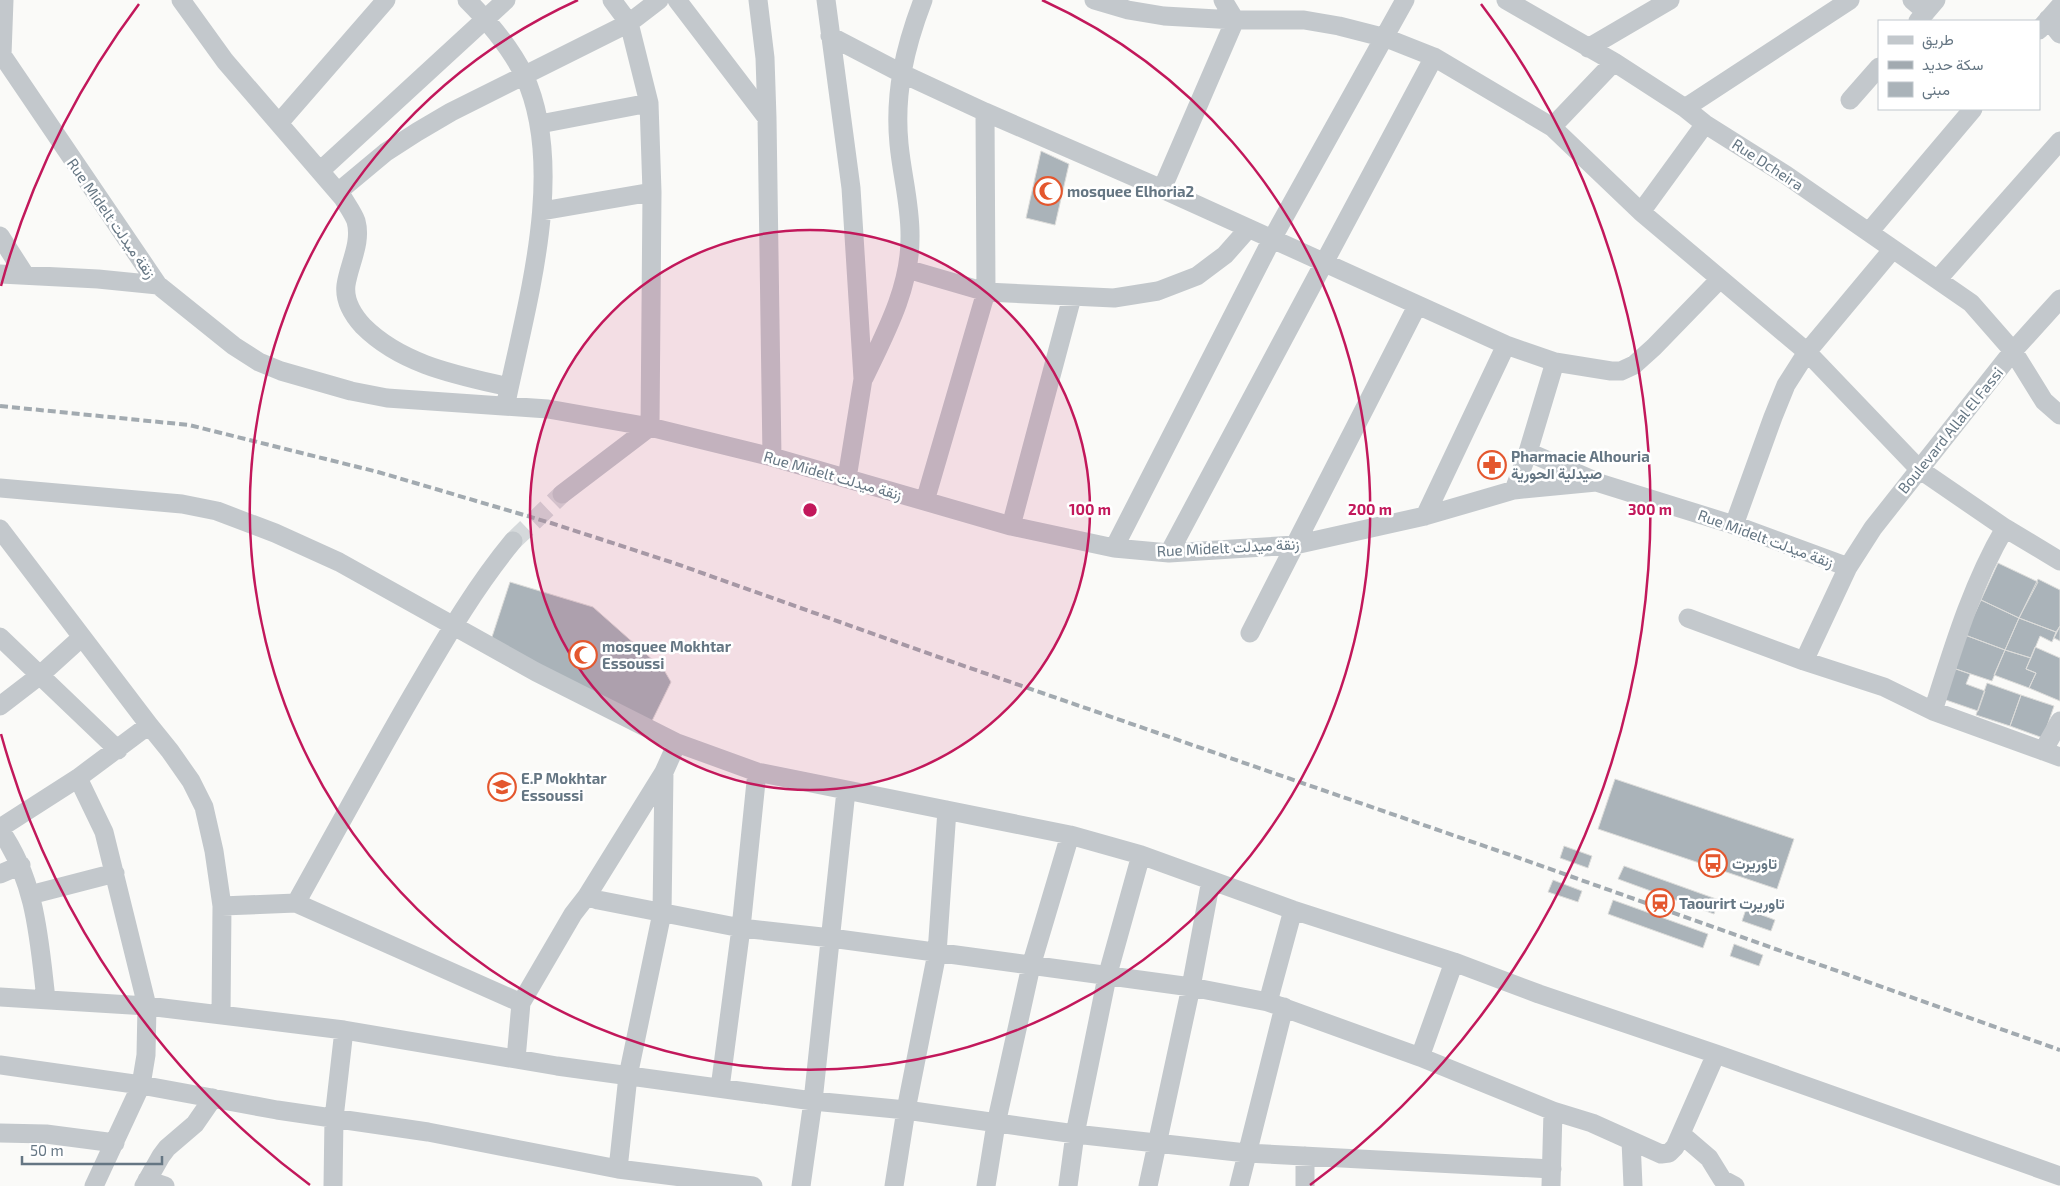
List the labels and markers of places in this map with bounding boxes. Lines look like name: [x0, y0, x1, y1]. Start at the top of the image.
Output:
mosque icon: mosquee Elhoria2: [1033, 176, 1063, 206]
place label: mosquee Elhoria2: [1067, 182, 1195, 200]
place label: Pharmacie Alhouria صيدلية الحورية: [1511, 447, 1650, 483]
pharmacy icon: Pharmacie Alhouria صيدلية الحورية: [1477, 450, 1507, 480]
centre of rings: [801, 501, 819, 519]
place label: mosquee Mokhtar Essoussi: [602, 637, 732, 672]
mosque icon: mosquee Mokhtar Essoussi: [568, 640, 598, 670]
place label: E.P Mokhtar Essoussi: [521, 769, 607, 804]
school or university icon: E.P Mokhtar Essoussi: [487, 772, 517, 802]
bus stop icon: تاوريرت: [1698, 848, 1728, 878]
place label: تاوريرت: [1732, 854, 1777, 873]
station icon: Taourirt تاوريرت: [1645, 888, 1675, 918]
place label: Taourirt تاوريرت: [1679, 894, 1785, 913]

